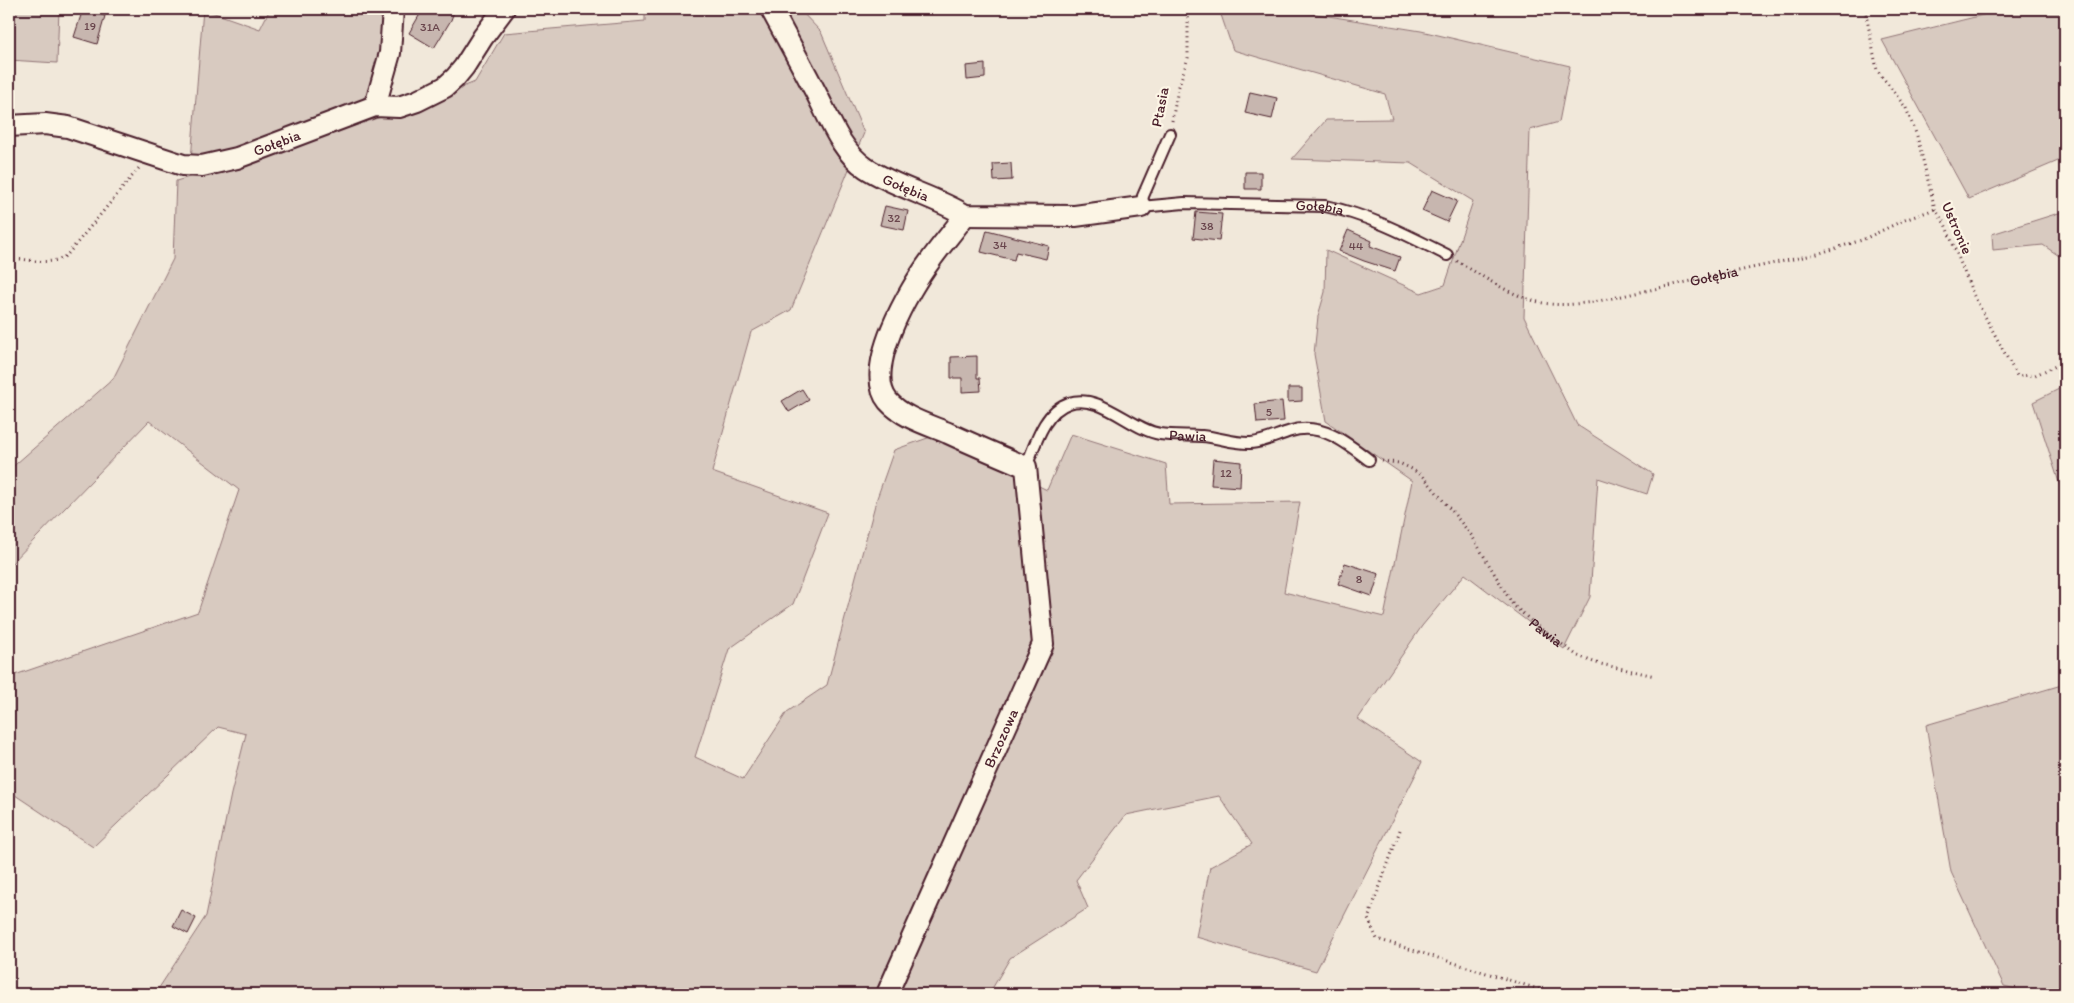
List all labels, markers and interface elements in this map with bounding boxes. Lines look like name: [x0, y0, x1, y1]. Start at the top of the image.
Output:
house number: 19: [84, 19, 96, 33]
house number: 31A: [420, 20, 440, 34]
street label: Ptasia: [1147, 85, 1173, 129]
street label: Gołębia: [251, 126, 303, 160]
street label: Gołębia: [880, 170, 932, 206]
street label: Gołębia: [1295, 196, 1346, 219]
street label: Ustronie: [1938, 199, 1976, 257]
house number: 32: [888, 211, 901, 225]
house number: 38: [1200, 219, 1214, 233]
house number: 34: [993, 238, 1007, 252]
house number: 44: [1349, 239, 1363, 253]
street label: Gołębia: [1688, 262, 1740, 290]
house number: 5: [1266, 405, 1272, 419]
street label: Pawia: [1169, 426, 1208, 445]
house number: 12: [1220, 466, 1233, 480]
house number: 8: [1356, 572, 1363, 586]
street label: Pawia: [1525, 614, 1567, 651]
street label: Brzozowa: [980, 706, 1022, 771]

